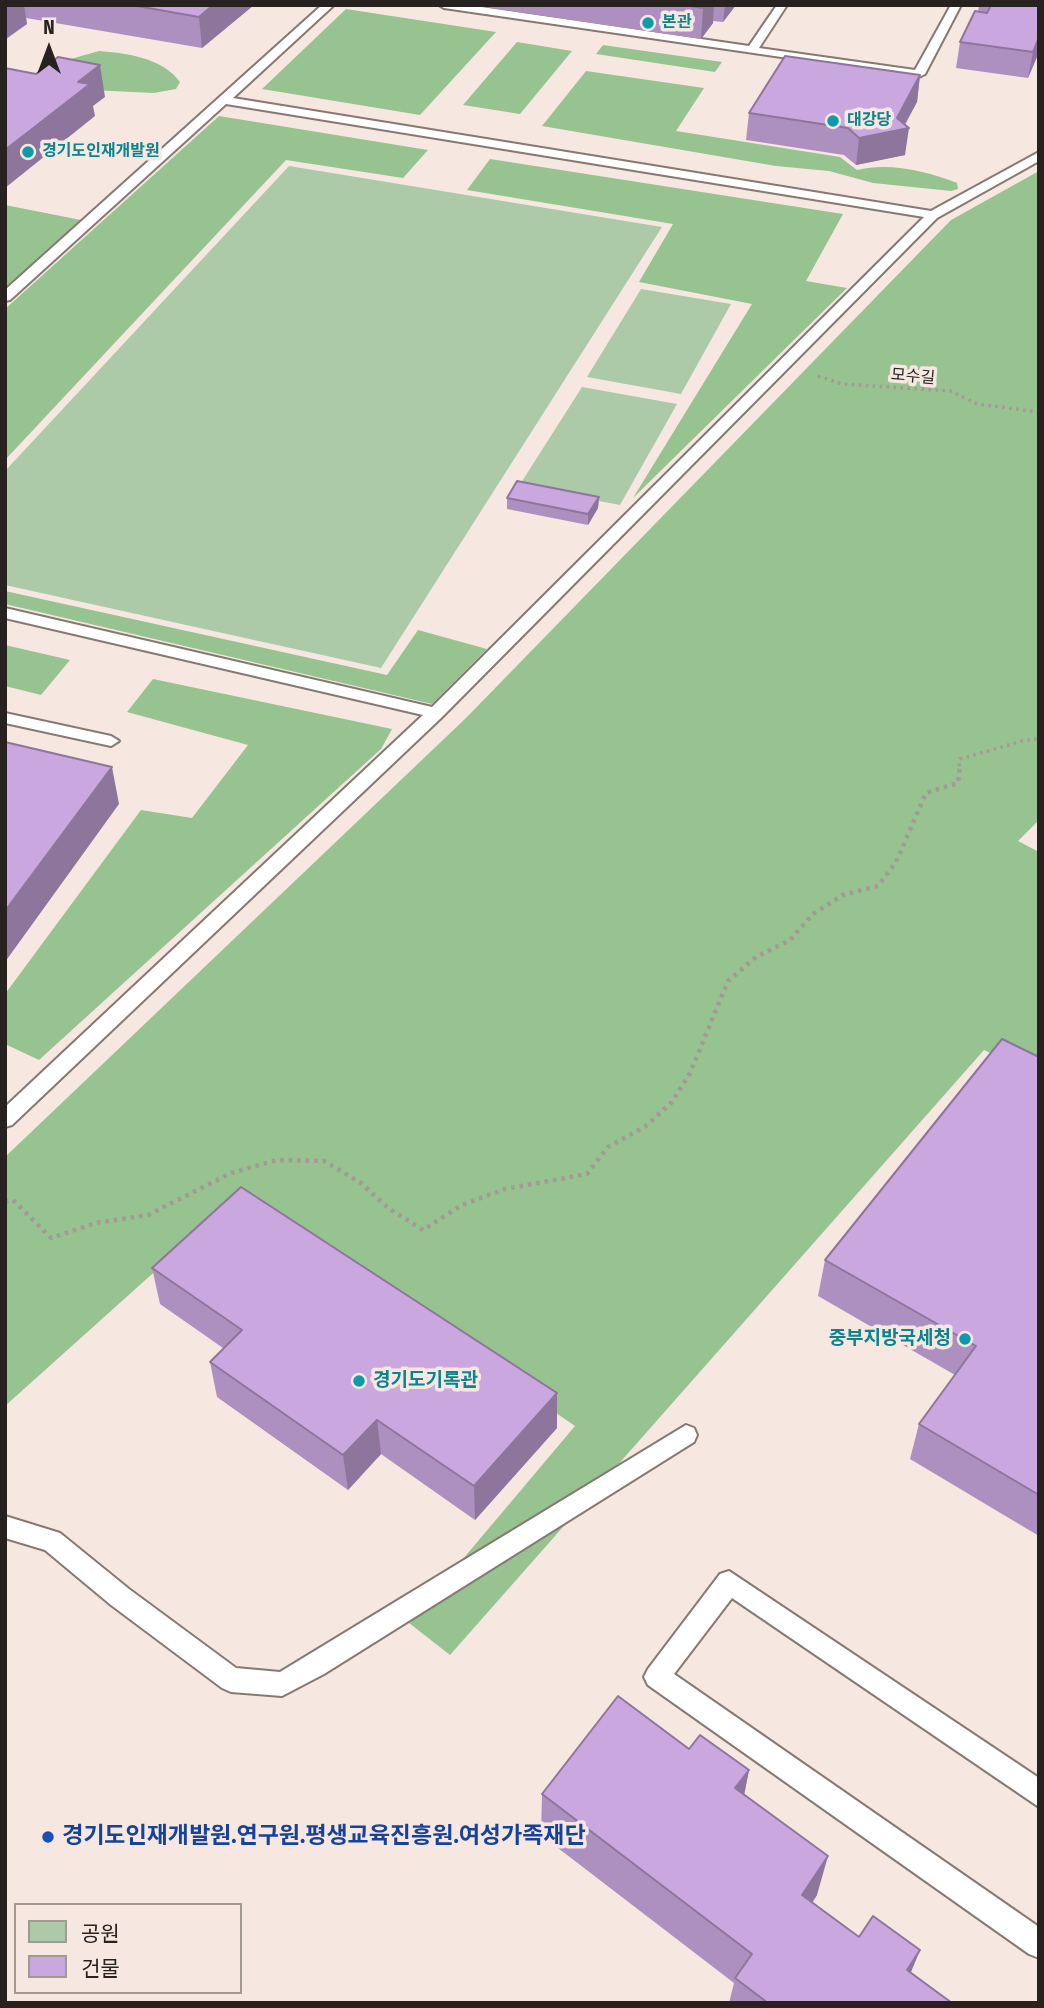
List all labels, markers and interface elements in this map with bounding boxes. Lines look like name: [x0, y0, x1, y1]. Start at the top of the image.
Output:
place label: 본관: [662, 13, 691, 33]
north arrow: [14, 14, 84, 84]
marker: 본관: [640, 15, 656, 31]
text: N: [43, 16, 55, 39]
place label: 대강당: [847, 111, 891, 131]
marker: 대강당: [825, 113, 841, 129]
place label: 경기도인재개발원: [42, 142, 160, 162]
marker: 경기도인재개발원: [20, 144, 36, 160]
street label: 모수길: [890, 366, 936, 388]
place label: 중부지방국세청: [829, 1328, 951, 1350]
marker: 중부지방국세청: [957, 1331, 973, 1347]
place label: 경기도기록관: [373, 1370, 478, 1392]
marker: 경기도기록관: [351, 1373, 367, 1389]
place label: 경기도인재개발원.연구원.평생교육진흥원.여성가족재단: [62, 1823, 586, 1851]
marker: 경기도인재개발원.연구원.평생교육진흥원.여성가족재단: [40, 1829, 56, 1845]
legend: [14, 1903, 242, 1994]
text: 공원: [81, 1921, 120, 1947]
text: 건물: [81, 1956, 120, 1982]

